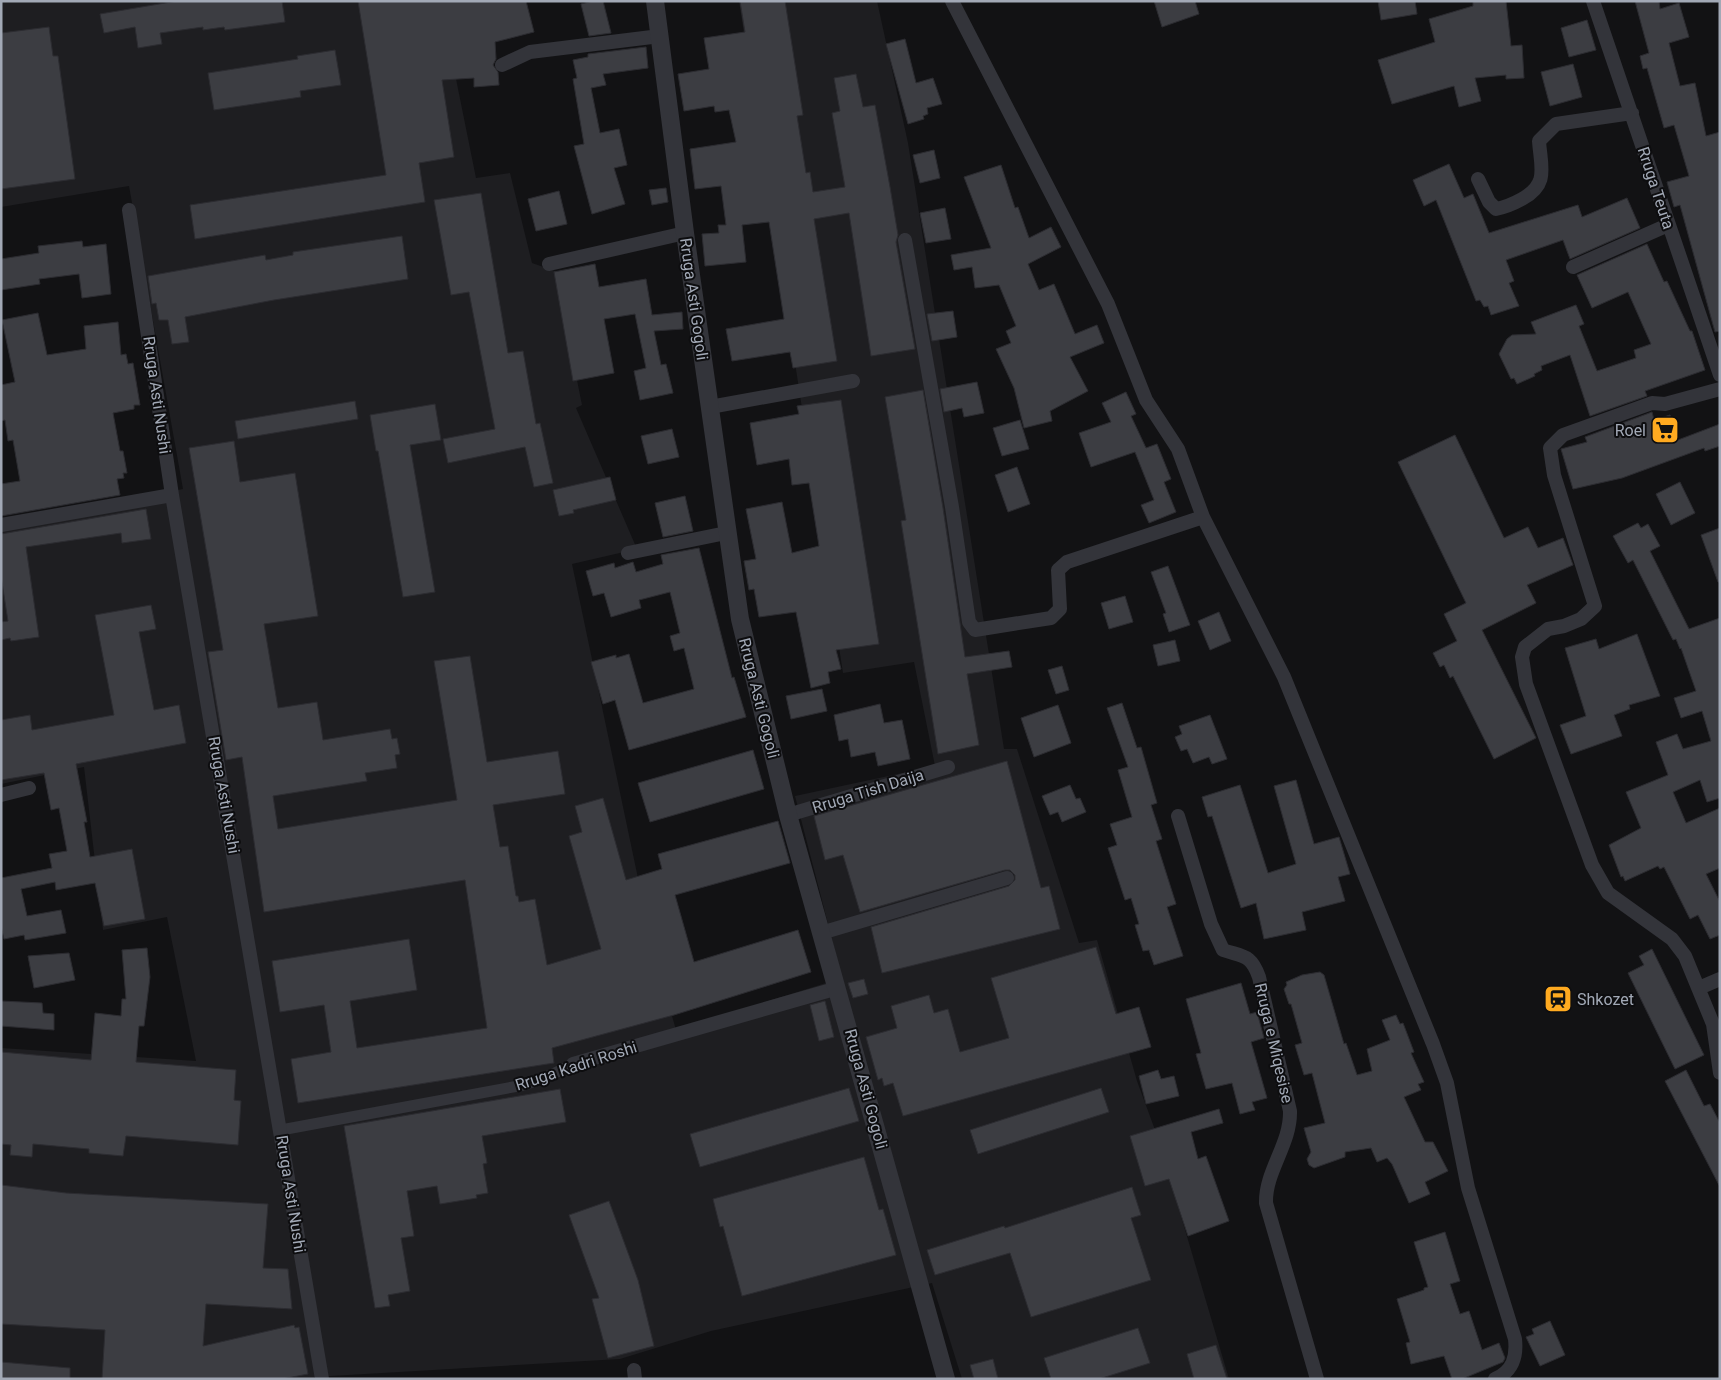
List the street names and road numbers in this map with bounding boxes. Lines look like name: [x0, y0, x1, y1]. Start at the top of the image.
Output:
street label: Rruga Teuta: [1634, 144, 1678, 232]
street label: Rruga Asti Gogoli: [676, 237, 712, 361]
street label: Rruga Asti Nushi: [139, 335, 175, 455]
street label: Rruga Asti Gogoli: [735, 636, 783, 760]
street label: Rruga Asti Nushi: [204, 735, 244, 855]
street label: Rruga Tish Daija: [810, 765, 926, 817]
street label: Rruga e Miqesise: [1251, 981, 1297, 1105]
street label: Rruga Asti Gogoli: [841, 1027, 891, 1151]
street label: Rruga Kadri Roshi: [513, 1037, 639, 1095]
street label: Rruga Asti Nushi: [272, 1134, 310, 1254]

